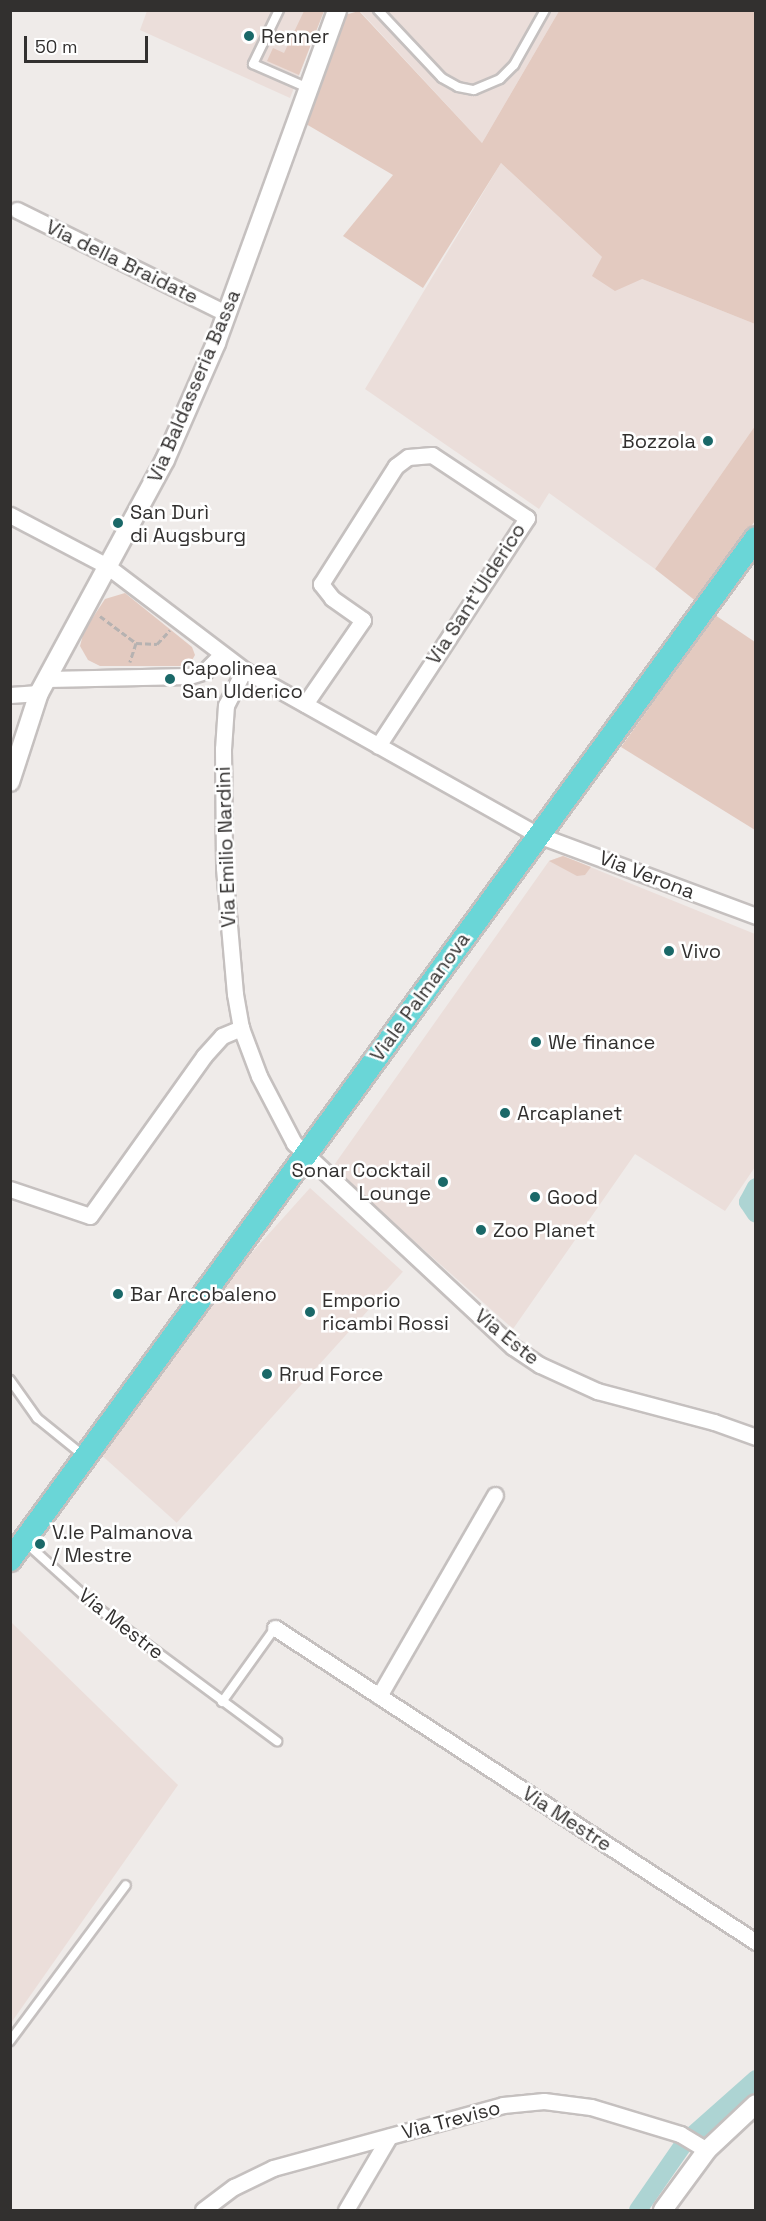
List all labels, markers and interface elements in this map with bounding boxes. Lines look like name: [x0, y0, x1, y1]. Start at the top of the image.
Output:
scale bar: [27, 24, 152, 62]
place label: Renner: [261, 24, 329, 48]
marker: Renner: [242, 29, 256, 43]
text: 50 m: [35, 35, 77, 58]
street label: Via della Braidate: [42, 215, 202, 309]
street label: Via Baldasseria Bassa: [143, 286, 245, 486]
place label: Bozzola: [622, 429, 696, 453]
marker: Bozzola: [701, 434, 715, 448]
place label: San Durì di Augsburg: [130, 500, 246, 547]
marker: San Durì di Augsburg: [111, 516, 125, 530]
street label: Via Sant'Ulderico: [421, 519, 531, 669]
place label: Capolinea San Ulderico: [182, 656, 303, 703]
marker: Capolinea San Ulderico: [163, 672, 177, 686]
street label: Via Emilio Nardini: [211, 766, 241, 928]
street label: Via Verona: [596, 846, 698, 904]
street label: Viale Palmanova: [365, 928, 475, 1066]
place label: Vivo: [681, 939, 721, 963]
marker: Vivo: [662, 944, 676, 958]
place label: We finance: [548, 1030, 655, 1054]
marker: We finance: [529, 1035, 543, 1049]
place label: Arcaplanet: [517, 1101, 622, 1125]
marker: Arcaplanet: [498, 1106, 512, 1120]
place label: Sonar Cocktail Lounge: [292, 1158, 431, 1205]
marker: Sonar Cocktail Lounge: [436, 1175, 450, 1189]
place label: Good: [547, 1185, 598, 1209]
marker: Good: [528, 1190, 542, 1204]
place label: Zoo Planet: [493, 1218, 595, 1242]
marker: Zoo Planet: [474, 1223, 488, 1237]
place label: Bar Arcobaleno: [130, 1282, 277, 1306]
marker: Bar Arcobaleno: [111, 1287, 125, 1301]
place label: Emporio ricambi Rossi: [322, 1288, 449, 1335]
street label: Via Este: [470, 1304, 544, 1370]
marker: Emporio ricambi Rossi: [303, 1305, 317, 1319]
place label: Rrud Force: [279, 1362, 383, 1386]
marker: Rrud Force: [260, 1367, 274, 1381]
place label: V.le Palmanova / Mestre: [52, 1520, 193, 1567]
marker: V.le Palmanova / Mestre: [33, 1537, 47, 1551]
street label: Via Mestre: [74, 1583, 168, 1665]
street label: Via Mestre: [518, 1781, 616, 1857]
street label: Via Treviso: [399, 2095, 503, 2145]

